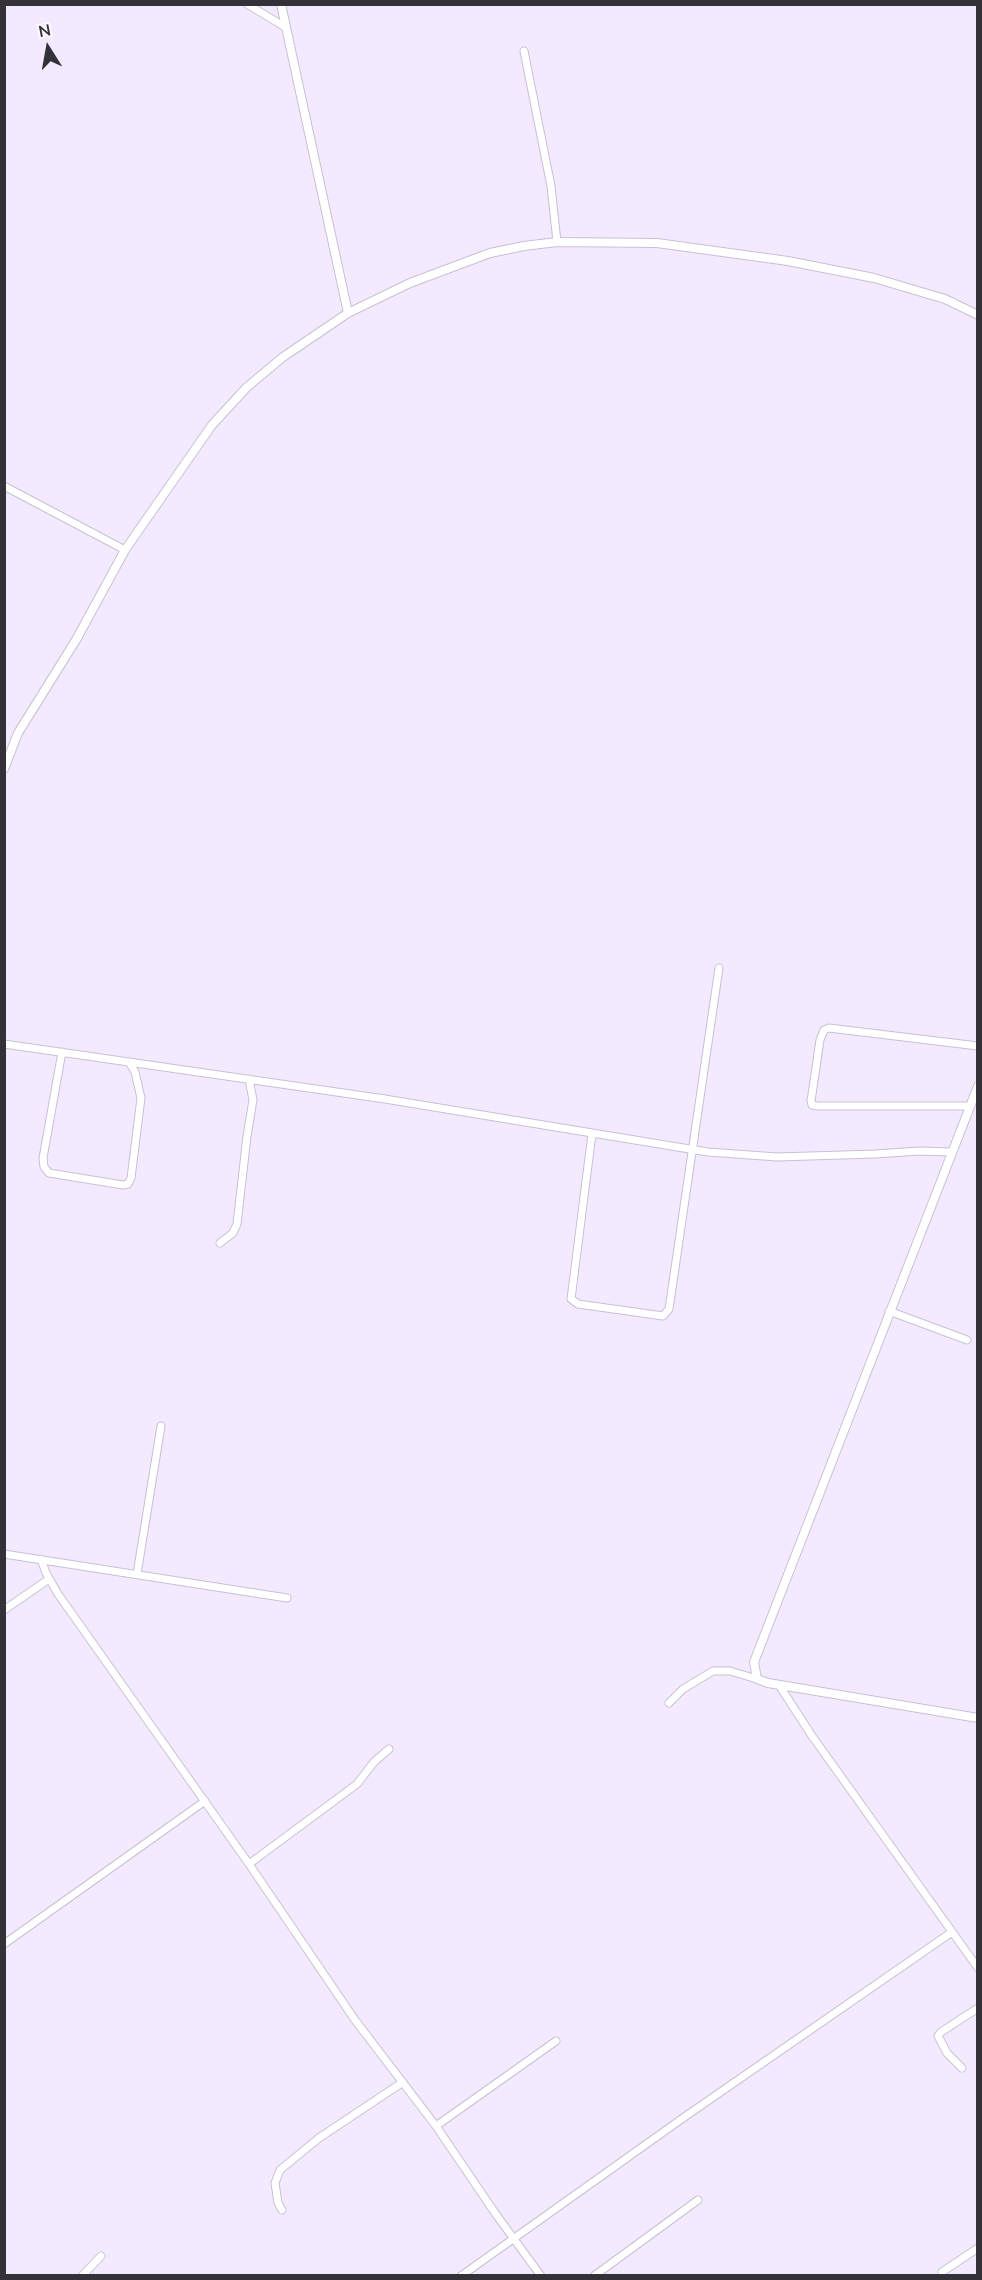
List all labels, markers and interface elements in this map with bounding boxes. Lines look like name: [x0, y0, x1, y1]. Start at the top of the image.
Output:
north arrow: [18, 18, 78, 78]
text: N: [37, 19, 52, 41]

